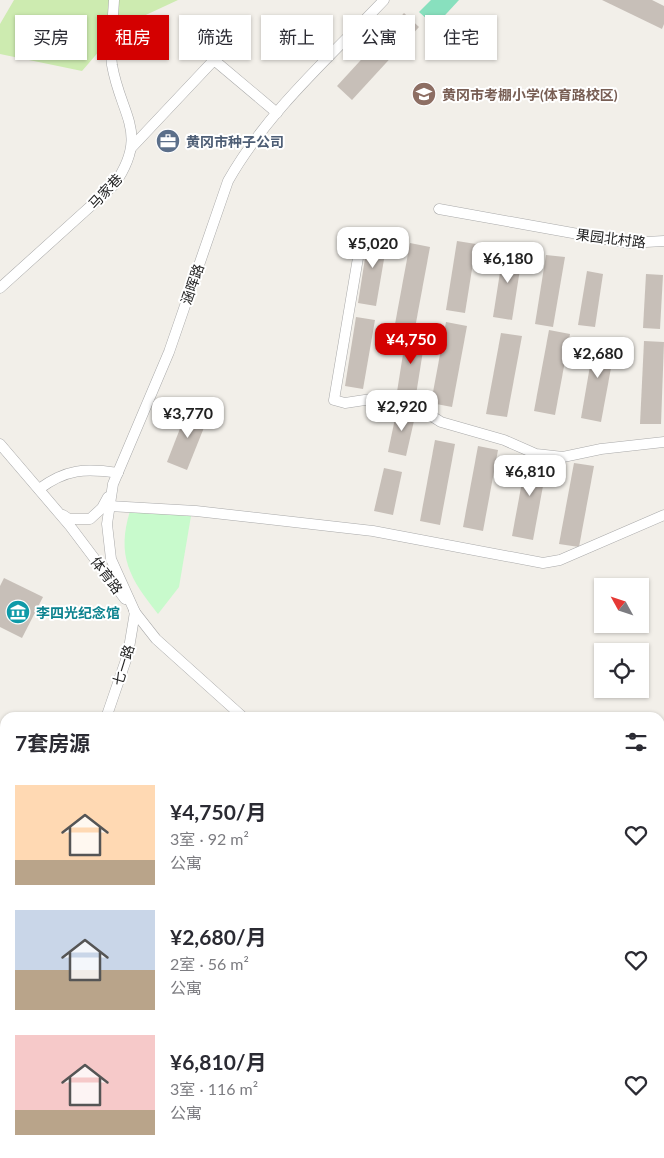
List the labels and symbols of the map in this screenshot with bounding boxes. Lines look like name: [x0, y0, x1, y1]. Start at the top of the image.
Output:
school or university icon: 黄冈市考棚小学(体育路校区): [411, 81, 437, 107]
place label: 黄冈市考棚小学(体育路校区): [442, 86, 618, 103]
office icon: 黄冈市种子公司: [155, 128, 181, 154]
place label: 黄冈市种子公司: [186, 133, 284, 150]
street label: 马家巷: [84, 170, 126, 212]
street label: 果园北村路: [575, 225, 647, 251]
pin: ¥5,020: [332, 226, 414, 269]
pin: ¥6,180: [467, 242, 549, 284]
street label: 涵晖路: [177, 261, 207, 307]
pin: ¥4,750: [370, 322, 452, 365]
pin: ¥2,680: [557, 336, 639, 379]
pin: ¥2,920: [361, 390, 443, 432]
pin: ¥3,770: [147, 396, 229, 439]
pin: ¥6,810: [489, 454, 571, 497]
street label: 体育路: [88, 553, 126, 597]
north arrow: [594, 578, 649, 632]
museum icon: 李四光纪念馆: [5, 599, 31, 625]
place label: 李四光纪念馆: [36, 604, 120, 621]
street label: 七一路: [109, 642, 137, 688]

